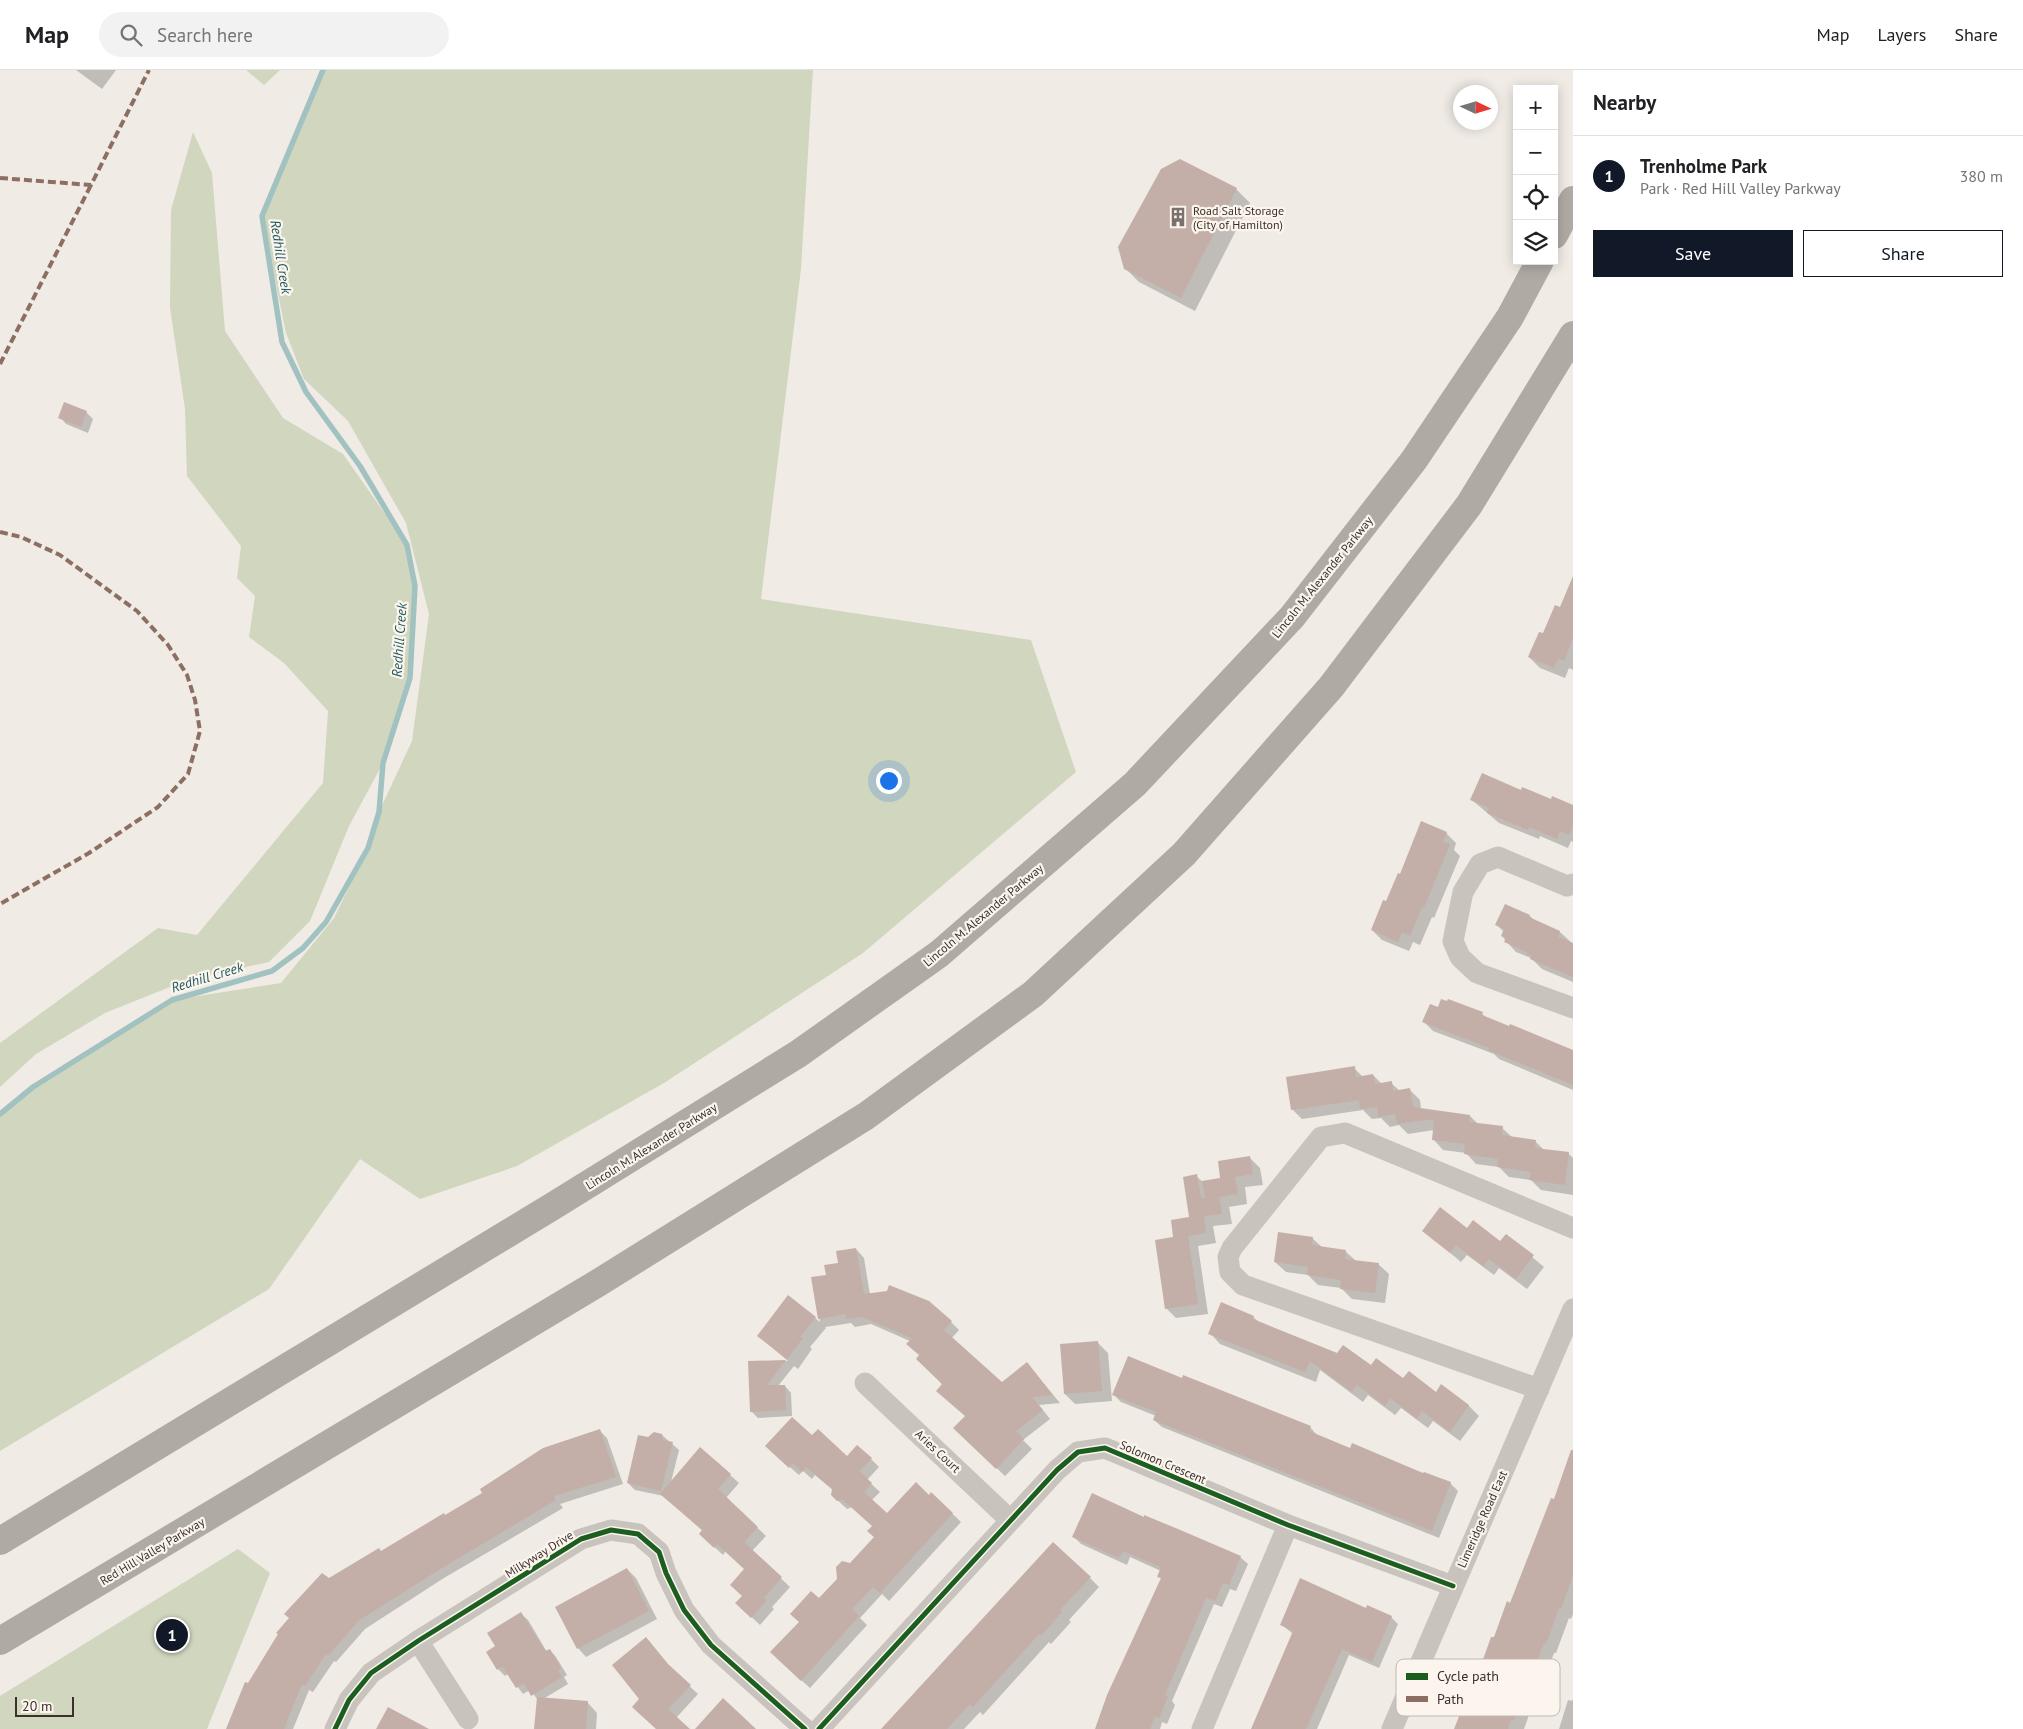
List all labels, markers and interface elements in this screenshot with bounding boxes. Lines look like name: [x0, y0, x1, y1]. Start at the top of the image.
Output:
search box: [99, 12, 449, 57]
text: Map: [25, 19, 69, 50]
icon: search: [117, 21, 145, 49]
text: Search here: [157, 23, 253, 47]
text: Map: [1817, 23, 1849, 46]
text: Layers: [1877, 23, 1926, 46]
text: Share: [1954, 23, 1998, 46]
north arrow: [1453, 85, 1498, 130]
map controls: [1513, 85, 1558, 265]
button: +: [1513, 85, 1558, 130]
text: Nearby: [1593, 89, 1656, 116]
button: −: [1513, 130, 1558, 175]
text: Trenholme Park: [1640, 154, 1767, 178]
text: 1: [1604, 166, 1614, 186]
text: 380 m: [1960, 166, 2003, 186]
button: locate: [1513, 175, 1558, 220]
text: Park · Red Hill Valley Parkway: [1640, 178, 1841, 198]
place label: Road Salt Storage (City of Hamilton): [1193, 203, 1284, 232]
building icon: Road Salt Storage (City of Hamilton): [1167, 206, 1189, 228]
water label: Redhill Creek: [266, 219, 296, 296]
button: layers: [1513, 220, 1558, 265]
button: Save: [1593, 230, 1793, 277]
button: Share: [1803, 230, 2003, 277]
street label: Lincoln M. Alexander Parkway: [1268, 513, 1376, 641]
water label: Redhill Creek: [387, 602, 411, 678]
your location: [876, 768, 902, 794]
street label: Lincoln M. Alexander Parkway: [920, 860, 1046, 970]
water label: Redhill Creek: [169, 957, 246, 996]
street label: Lincoln M. Alexander Parkway: [583, 1099, 720, 1193]
street label: Aries Court: [912, 1426, 964, 1476]
street label: Solomon Crescent: [1118, 1437, 1208, 1487]
street label: Limeridge Road East: [1454, 1468, 1510, 1570]
street label: Red Hill Valley Parkway: [97, 1514, 207, 1588]
street label: Milkyway Drive: [502, 1527, 576, 1581]
pin: 1: [156, 1616, 188, 1654]
legend: [1396, 1659, 1560, 1716]
text: Cycle path: [1437, 1667, 1499, 1685]
text: Path: [1437, 1690, 1464, 1708]
scale bar: [15, 1694, 74, 1717]
text: 20 m: [22, 1697, 52, 1715]

